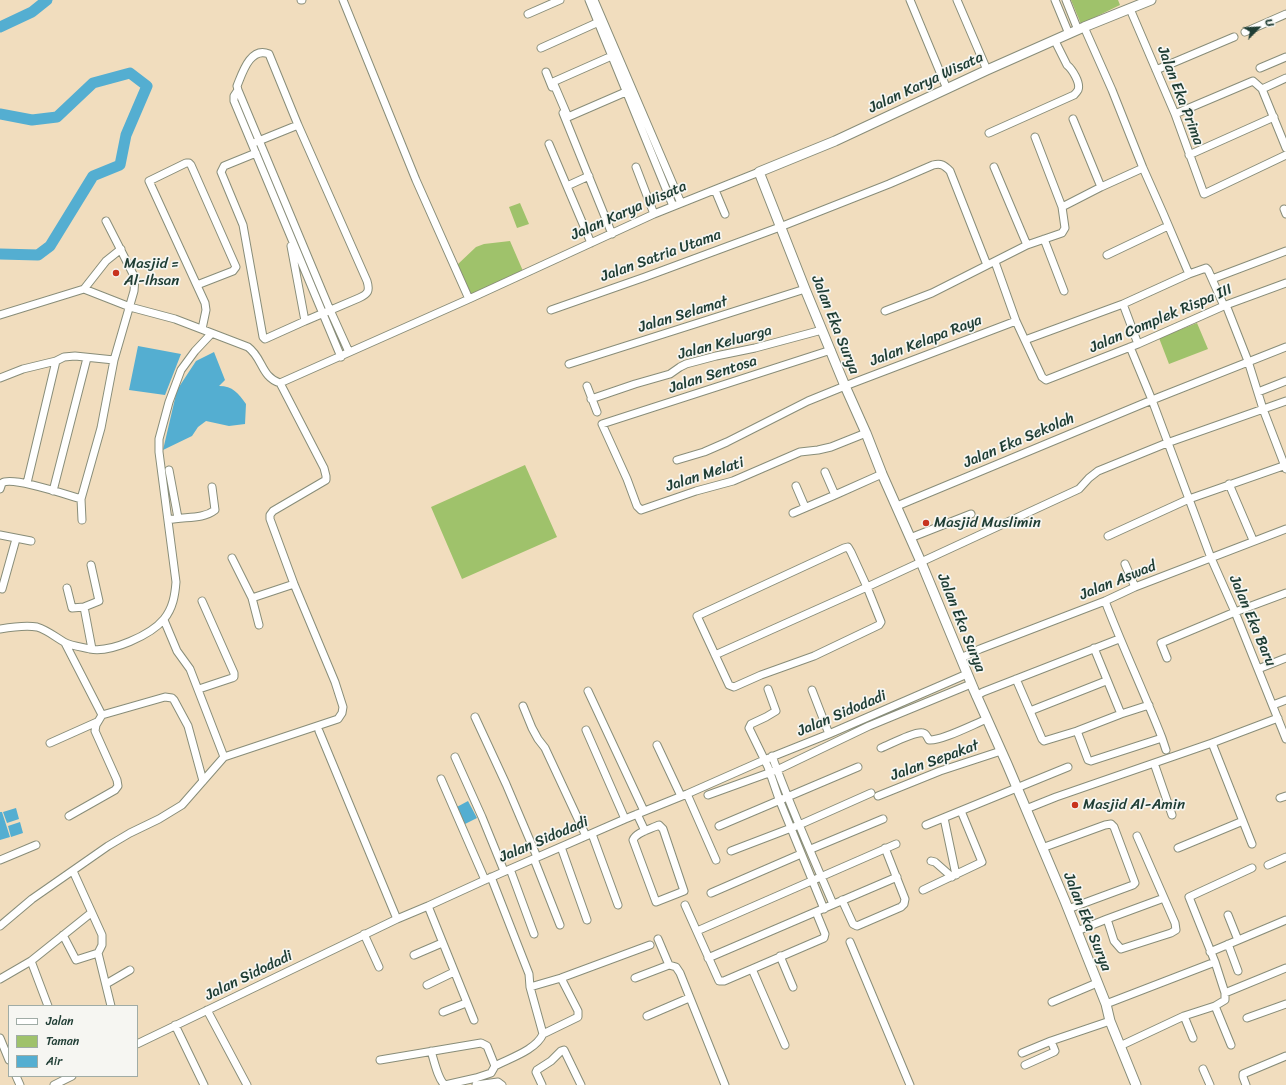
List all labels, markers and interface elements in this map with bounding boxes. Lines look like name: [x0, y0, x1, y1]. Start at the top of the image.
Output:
north arrow: [1238, 8, 1278, 48]
text: U: [1259, 16, 1280, 30]
street label: Jalan Eka Prima: [1153, 44, 1207, 148]
street label: Jalan Karya Wisata: [866, 49, 986, 117]
street label: Jalan Karya Wisata: [568, 177, 690, 245]
street label: Jalan Satria Utama: [598, 226, 724, 286]
place label: Masjid = Al-Ihsan: [124, 255, 179, 290]
marker: Masjid = Al-Ihsan: [111, 268, 121, 278]
street label: Jalan Eka Surya: [807, 273, 863, 377]
street label: Jalan Complek Rispa III: [1087, 281, 1235, 357]
street label: Jalan Selamat: [636, 293, 730, 337]
street label: Jalan Kelapa Raya: [868, 311, 984, 371]
street label: Jalan Keluarga: [676, 322, 774, 364]
street label: Jalan Sentosa: [667, 352, 759, 398]
street label: Jalan Eka Sekolah: [961, 410, 1077, 472]
street label: Jalan Melati: [664, 454, 746, 496]
place label: Masjid Muslimin: [934, 514, 1041, 532]
marker: Masjid Muslimin: [921, 518, 931, 528]
street label: Jalan Aswad: [1077, 558, 1159, 604]
street label: Jalan Eka Surya: [933, 571, 989, 675]
street label: Jalan Eka Baru: [1225, 573, 1279, 669]
street label: Jalan Sidodadi: [795, 687, 889, 741]
street label: Jalan Sepakat: [888, 737, 982, 785]
place label: Masjid Al-Amin: [1083, 796, 1185, 814]
marker: Masjid Al-Amin: [1070, 800, 1080, 810]
street label: Jalan Sidodadi: [497, 813, 591, 867]
street label: Jalan Eka Surya: [1059, 870, 1115, 974]
street label: Jalan Sidodadi: [202, 947, 296, 1005]
legend: [8, 1005, 138, 1077]
text: Jalan: [46, 1010, 74, 1032]
text: Taman: [46, 1030, 79, 1052]
text: Air: [46, 1050, 62, 1072]

